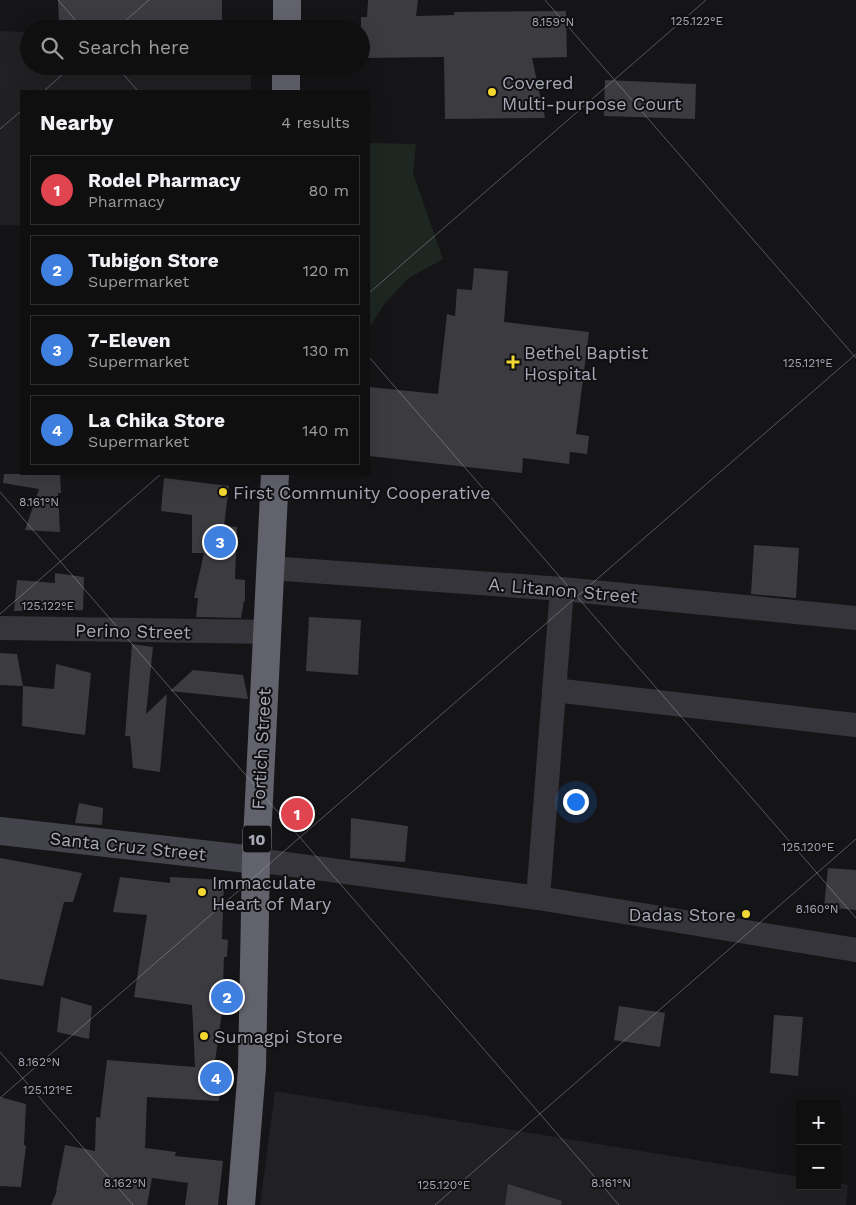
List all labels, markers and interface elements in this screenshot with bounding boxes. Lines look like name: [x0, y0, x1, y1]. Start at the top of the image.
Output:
text: 125.122°E: [671, 14, 723, 28]
text: 8.159°N: [532, 15, 574, 29]
search box: [20, 20, 370, 75]
icon: search: [38, 34, 66, 62]
text: Search here: [78, 36, 189, 59]
place label: Covered Multi-purpose Court: [502, 72, 682, 114]
marker: Covered Multi-purpose Court: [486, 86, 498, 98]
text: Nearby: [40, 110, 113, 135]
text: 4 results: [281, 113, 350, 132]
text: Rodel Pharmacy: [88, 169, 240, 192]
text: 1: [54, 181, 60, 200]
text: 80 m: [308, 181, 349, 200]
text: Pharmacy: [88, 192, 164, 211]
text: Tubigon Store: [88, 249, 219, 272]
text: 2: [52, 261, 62, 280]
text: 120 m: [303, 261, 349, 280]
text: Supermarket: [88, 272, 189, 291]
text: 7-Eleven: [88, 329, 171, 352]
text: 3: [52, 341, 62, 360]
text: 130 m: [303, 341, 349, 360]
place label: Bethel Baptist Hospital: [524, 342, 649, 384]
text: Supermarket: [88, 352, 189, 371]
marker: Bethel Baptist Hospital: [506, 355, 520, 369]
text: 125.121°E: [783, 356, 833, 370]
text: La Chika Store: [88, 409, 225, 432]
text: 4: [52, 421, 62, 440]
text: 140 m: [302, 421, 349, 440]
text: Supermarket: [88, 432, 189, 451]
place label: First Community Cooperative: [233, 482, 491, 503]
marker: First Community Cooperative: [217, 486, 229, 498]
text: 8.161°N: [19, 495, 59, 509]
pin: 3: [204, 523, 236, 561]
street label: A. Litanon Street: [488, 573, 639, 607]
text: 125.122°E: [22, 599, 74, 613]
street label: Perino Street: [75, 619, 191, 643]
street label: Fortich Street: [247, 687, 275, 810]
your location: [563, 789, 589, 815]
pin: 1: [281, 795, 313, 833]
road number: 10: [243, 826, 271, 852]
street label: Santa Cruz Street: [49, 827, 207, 865]
text: 125.120°E: [782, 840, 835, 854]
place label: Immaculate Heart of Mary: [212, 872, 332, 914]
marker: Immaculate Heart of Mary: [196, 886, 208, 898]
text: 8.160°N: [796, 902, 838, 916]
place label: Dadas Store: [628, 904, 736, 925]
marker: Dadas Store: [740, 908, 752, 920]
pin: 2: [211, 978, 243, 1016]
place label: Sumagpi Store: [214, 1026, 343, 1047]
marker: Sumagpi Store: [198, 1030, 210, 1042]
text: 8.162°N: [18, 1055, 60, 1069]
pin: 4: [200, 1059, 232, 1097]
text: 125.121°E: [23, 1083, 73, 1097]
map controls: [796, 1100, 841, 1190]
button: +: [796, 1100, 841, 1145]
button: −: [796, 1145, 841, 1190]
text: 8.162°N: [104, 1176, 146, 1190]
text: 8.161°N: [591, 1176, 631, 1190]
text: 125.120°E: [418, 1178, 471, 1192]

